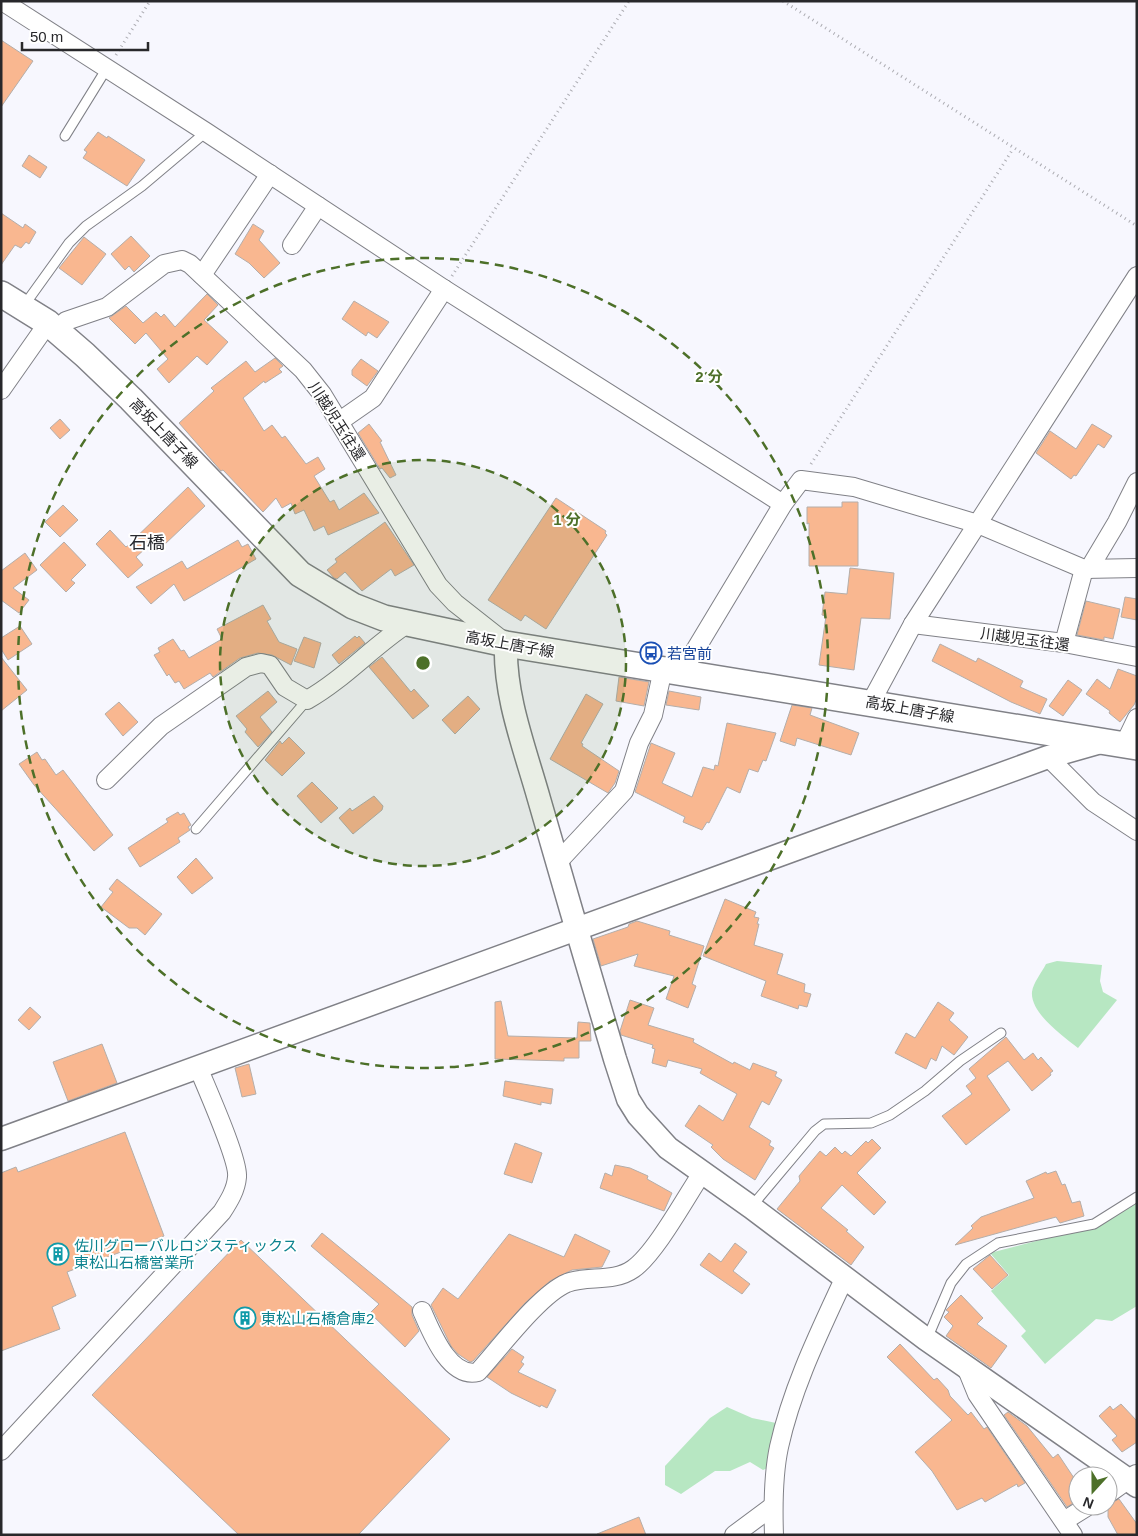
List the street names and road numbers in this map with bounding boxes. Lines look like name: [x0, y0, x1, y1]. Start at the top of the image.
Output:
street label: 川越児玉往還: [305, 379, 369, 463]
street label: 高坂上唐子線: [127, 395, 201, 471]
street label: 川越児玉往還: [979, 624, 1071, 654]
street label: 高坂上唐子線: [464, 628, 556, 660]
street label: 高坂上唐子線: [864, 693, 956, 725]

